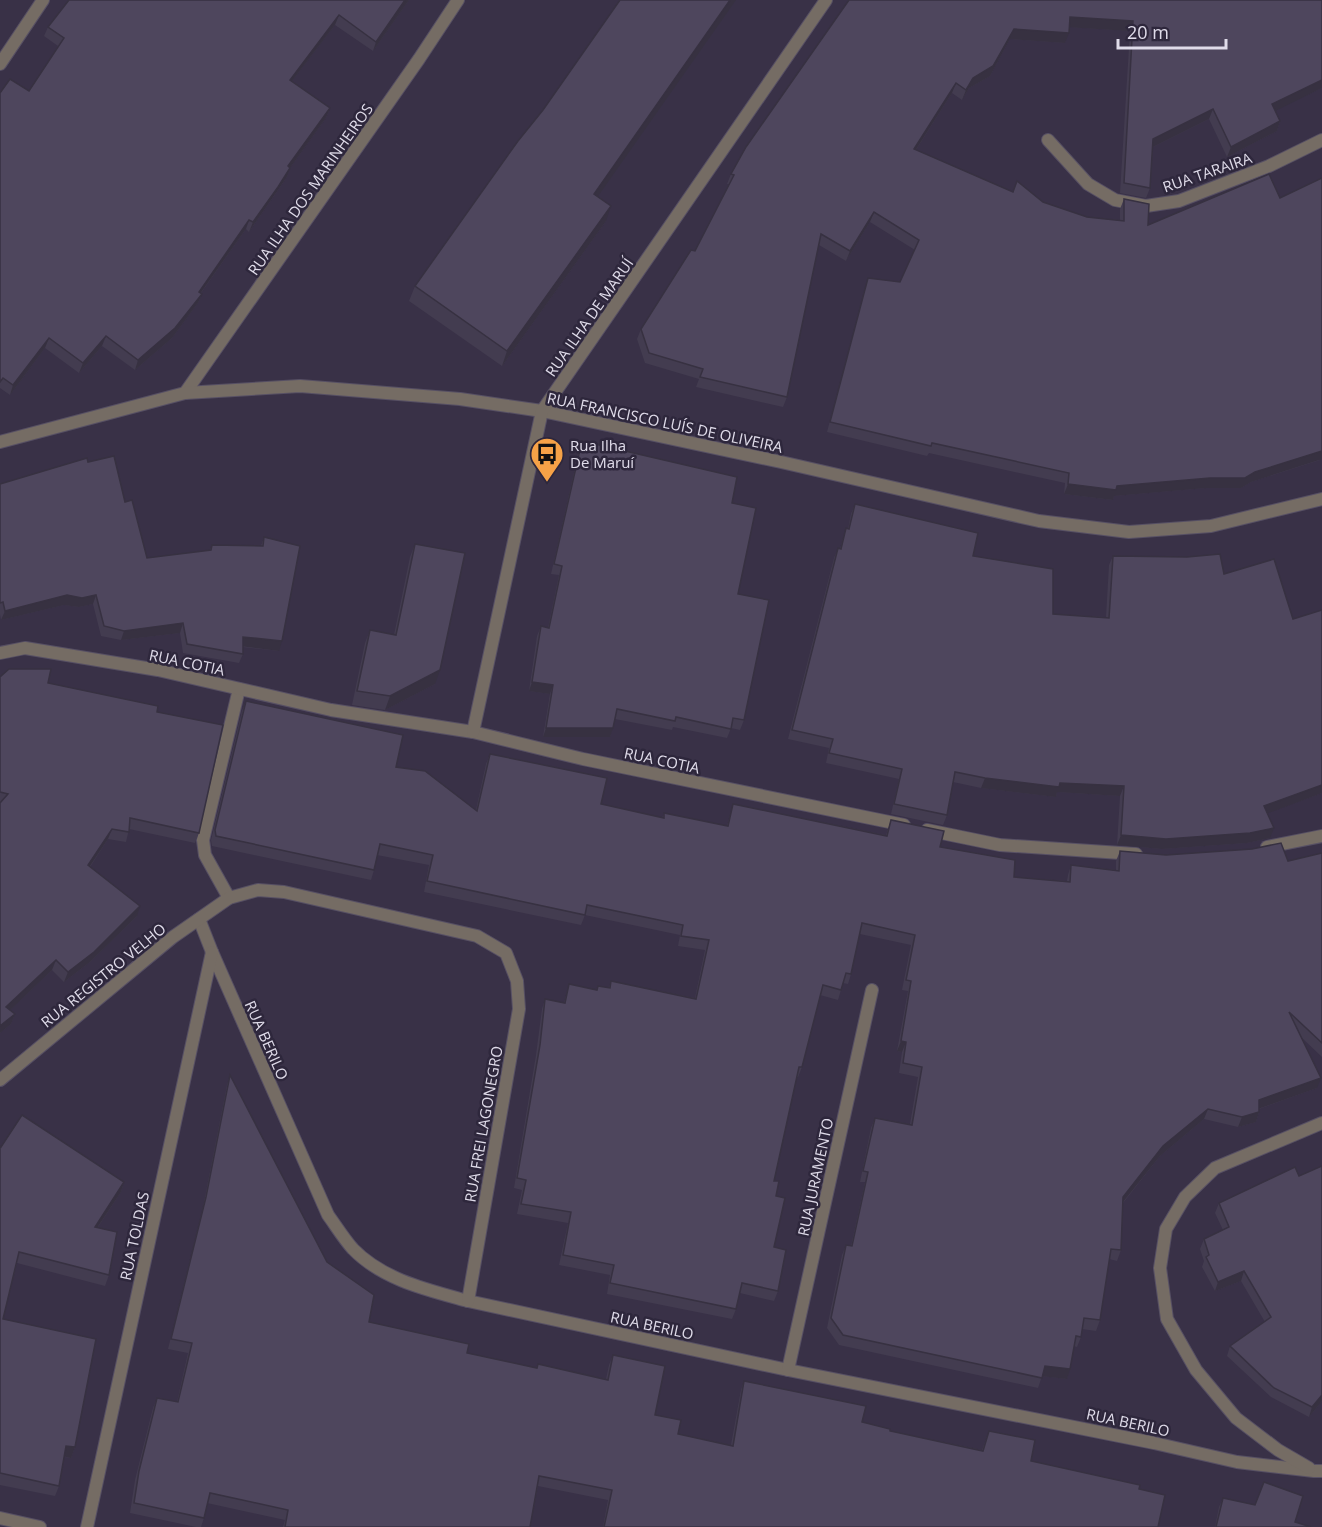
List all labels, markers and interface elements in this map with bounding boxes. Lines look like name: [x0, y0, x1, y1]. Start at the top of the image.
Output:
scale bar: [1118, 12, 1226, 50]
text: 20 m: [1127, 20, 1169, 44]
street label: RUA ILHA DOS MARINHEIROS: [243, 99, 377, 279]
street label: RUA TARAIRA: [1160, 147, 1255, 197]
street label: RUA ILHA DE MARUÍ: [541, 253, 638, 380]
street label: RUA FRANCISCO LUÍS DE OLIVEIRA: [545, 387, 785, 457]
place label: Rua Ilha De Maruí: [570, 435, 635, 472]
bus stop icon: Rua Ilha De Maruí: [529, 436, 565, 483]
street label: RUA COTIA: [147, 644, 227, 680]
street label: RUA COTIA: [622, 742, 702, 778]
street label: RUA REGISTRO VELHO: [36, 918, 170, 1032]
street label: RUA BERILO: [241, 997, 293, 1083]
street label: RUA FREI LAGONEGRO: [459, 1044, 507, 1204]
street label: RUA JURAMENTO: [793, 1116, 837, 1238]
street label: RUA TOLDAS: [115, 1190, 153, 1282]
street label: RUA BERILO: [609, 1306, 695, 1344]
street label: RUA BERILO: [1085, 1403, 1171, 1441]

